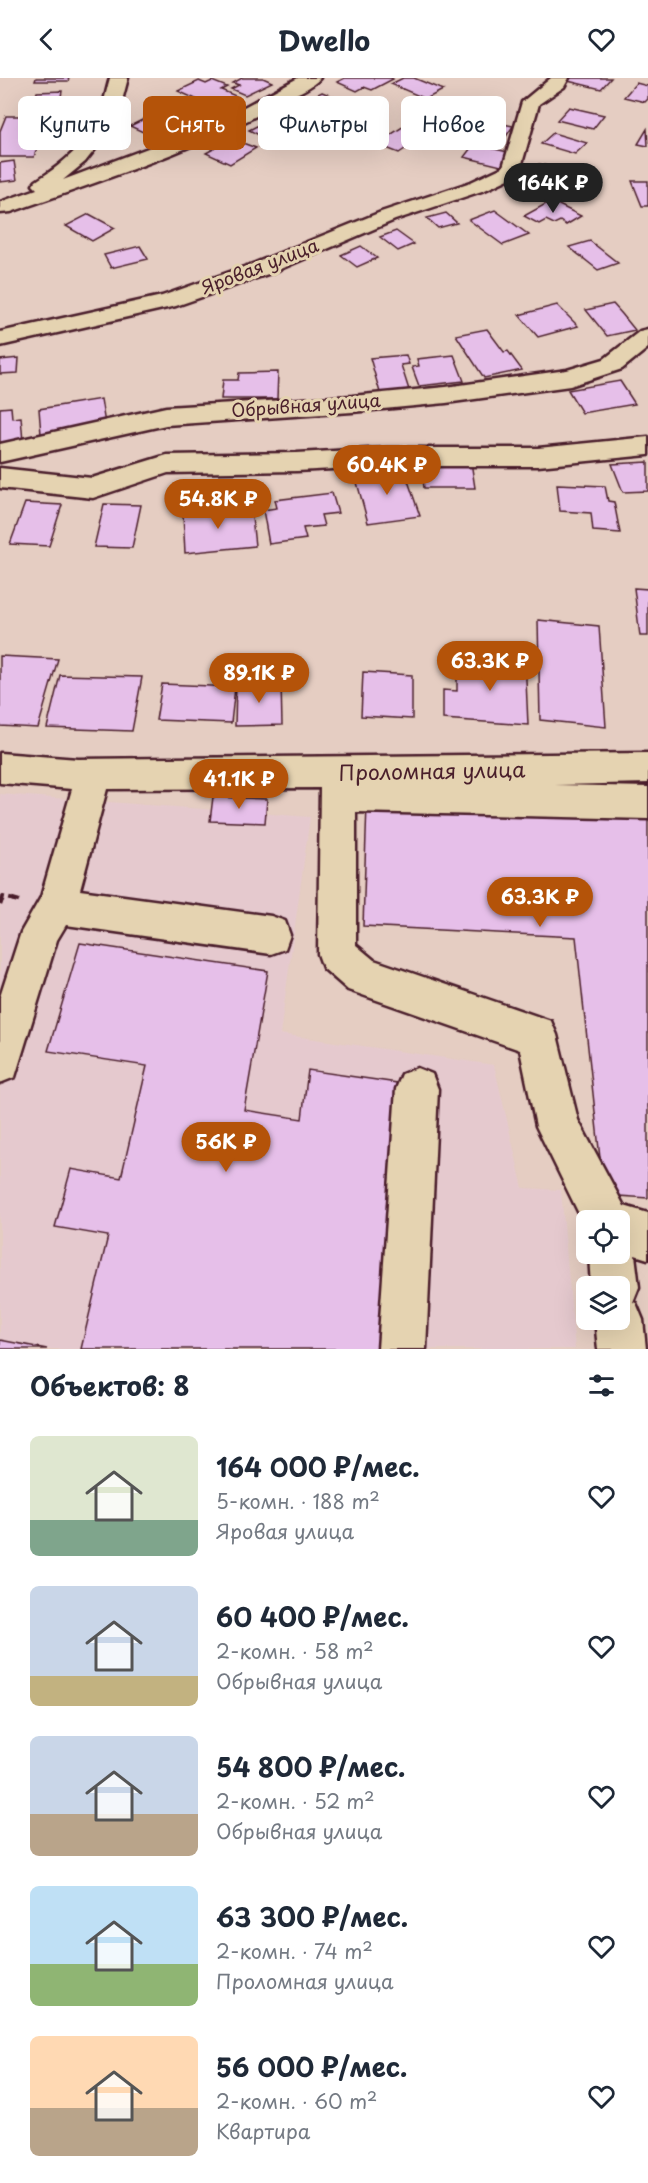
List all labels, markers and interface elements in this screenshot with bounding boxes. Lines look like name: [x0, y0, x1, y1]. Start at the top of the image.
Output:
text: Dwello: [278, 19, 370, 60]
icon: back: [30, 23, 63, 56]
icon: heart: [585, 23, 618, 56]
chip: Купить: [18, 96, 131, 150]
chip: Снять: [143, 96, 246, 150]
chip: Фильтры: [258, 96, 389, 150]
chip: Новое: [401, 96, 506, 150]
pin: 164K ₽: [504, 163, 602, 214]
text: 164K ₽: [518, 167, 588, 197]
street label: Яровая улица: [197, 230, 323, 300]
street label: Обрывная улица: [230, 386, 382, 423]
pin: 60.4K ₽: [332, 445, 442, 496]
text: 60.4K ₽: [347, 449, 427, 479]
pin: 54.8K ₽: [163, 479, 273, 530]
text: 54.8K ₽: [178, 483, 258, 513]
pin: 63.3K ₽: [435, 641, 545, 692]
text: 63.3K ₽: [451, 645, 529, 675]
pin: 89.1K ₽: [204, 653, 314, 704]
text: 89.1K ₽: [223, 657, 295, 687]
street label: Проломная улица: [338, 752, 526, 788]
pin: 41.1K ₽: [184, 759, 294, 810]
text: 41.1K ₽: [203, 763, 275, 793]
pin: 63.3K ₽: [485, 877, 595, 928]
text: 63.3K ₽: [501, 881, 579, 911]
pin: 56K ₽: [184, 1122, 268, 1173]
text: 56K ₽: [196, 1126, 256, 1156]
map controls: [576, 1210, 630, 1330]
button: locate: [576, 1210, 630, 1264]
button: layers: [576, 1276, 630, 1330]
text: Объектов: 8: [30, 1366, 190, 1405]
icon: filters: [585, 1369, 618, 1402]
text: 164 000 ₽/мес.: [216, 1447, 420, 1486]
icon: home: [78, 1460, 150, 1532]
icon: heart: [585, 1480, 618, 1513]
text: 5-комн. · 188 m²: [216, 1486, 380, 1516]
text: Яровая улица: [216, 1516, 354, 1546]
text: 60 400 ₽/мес.: [216, 1597, 409, 1636]
icon: home: [78, 1610, 150, 1682]
icon: heart: [585, 1630, 618, 1663]
text: 2-комн. · 58 m²: [216, 1636, 374, 1666]
text: Обрывная улица: [216, 1666, 382, 1696]
text: 54 800 ₽/мес.: [216, 1747, 405, 1786]
icon: home: [78, 1760, 150, 1832]
icon: heart: [585, 1780, 618, 1813]
text: 2-комн. · 52 m²: [216, 1786, 375, 1816]
text: Обрывная улица: [216, 1816, 382, 1846]
text: 63 300 ₽/мес.: [216, 1897, 408, 1936]
icon: home: [78, 1910, 150, 1982]
icon: heart: [585, 1930, 618, 1963]
text: 2-комн. · 74 m²: [216, 1936, 373, 1966]
text: Проломная улица: [216, 1966, 394, 1996]
text: 56 000 ₽/мес.: [216, 2047, 407, 2086]
icon: home: [78, 2060, 150, 2132]
icon: heart: [585, 2080, 618, 2113]
text: 2-комн. · 60 m²: [216, 2086, 377, 2116]
text: Квартира: [216, 2116, 310, 2146]

